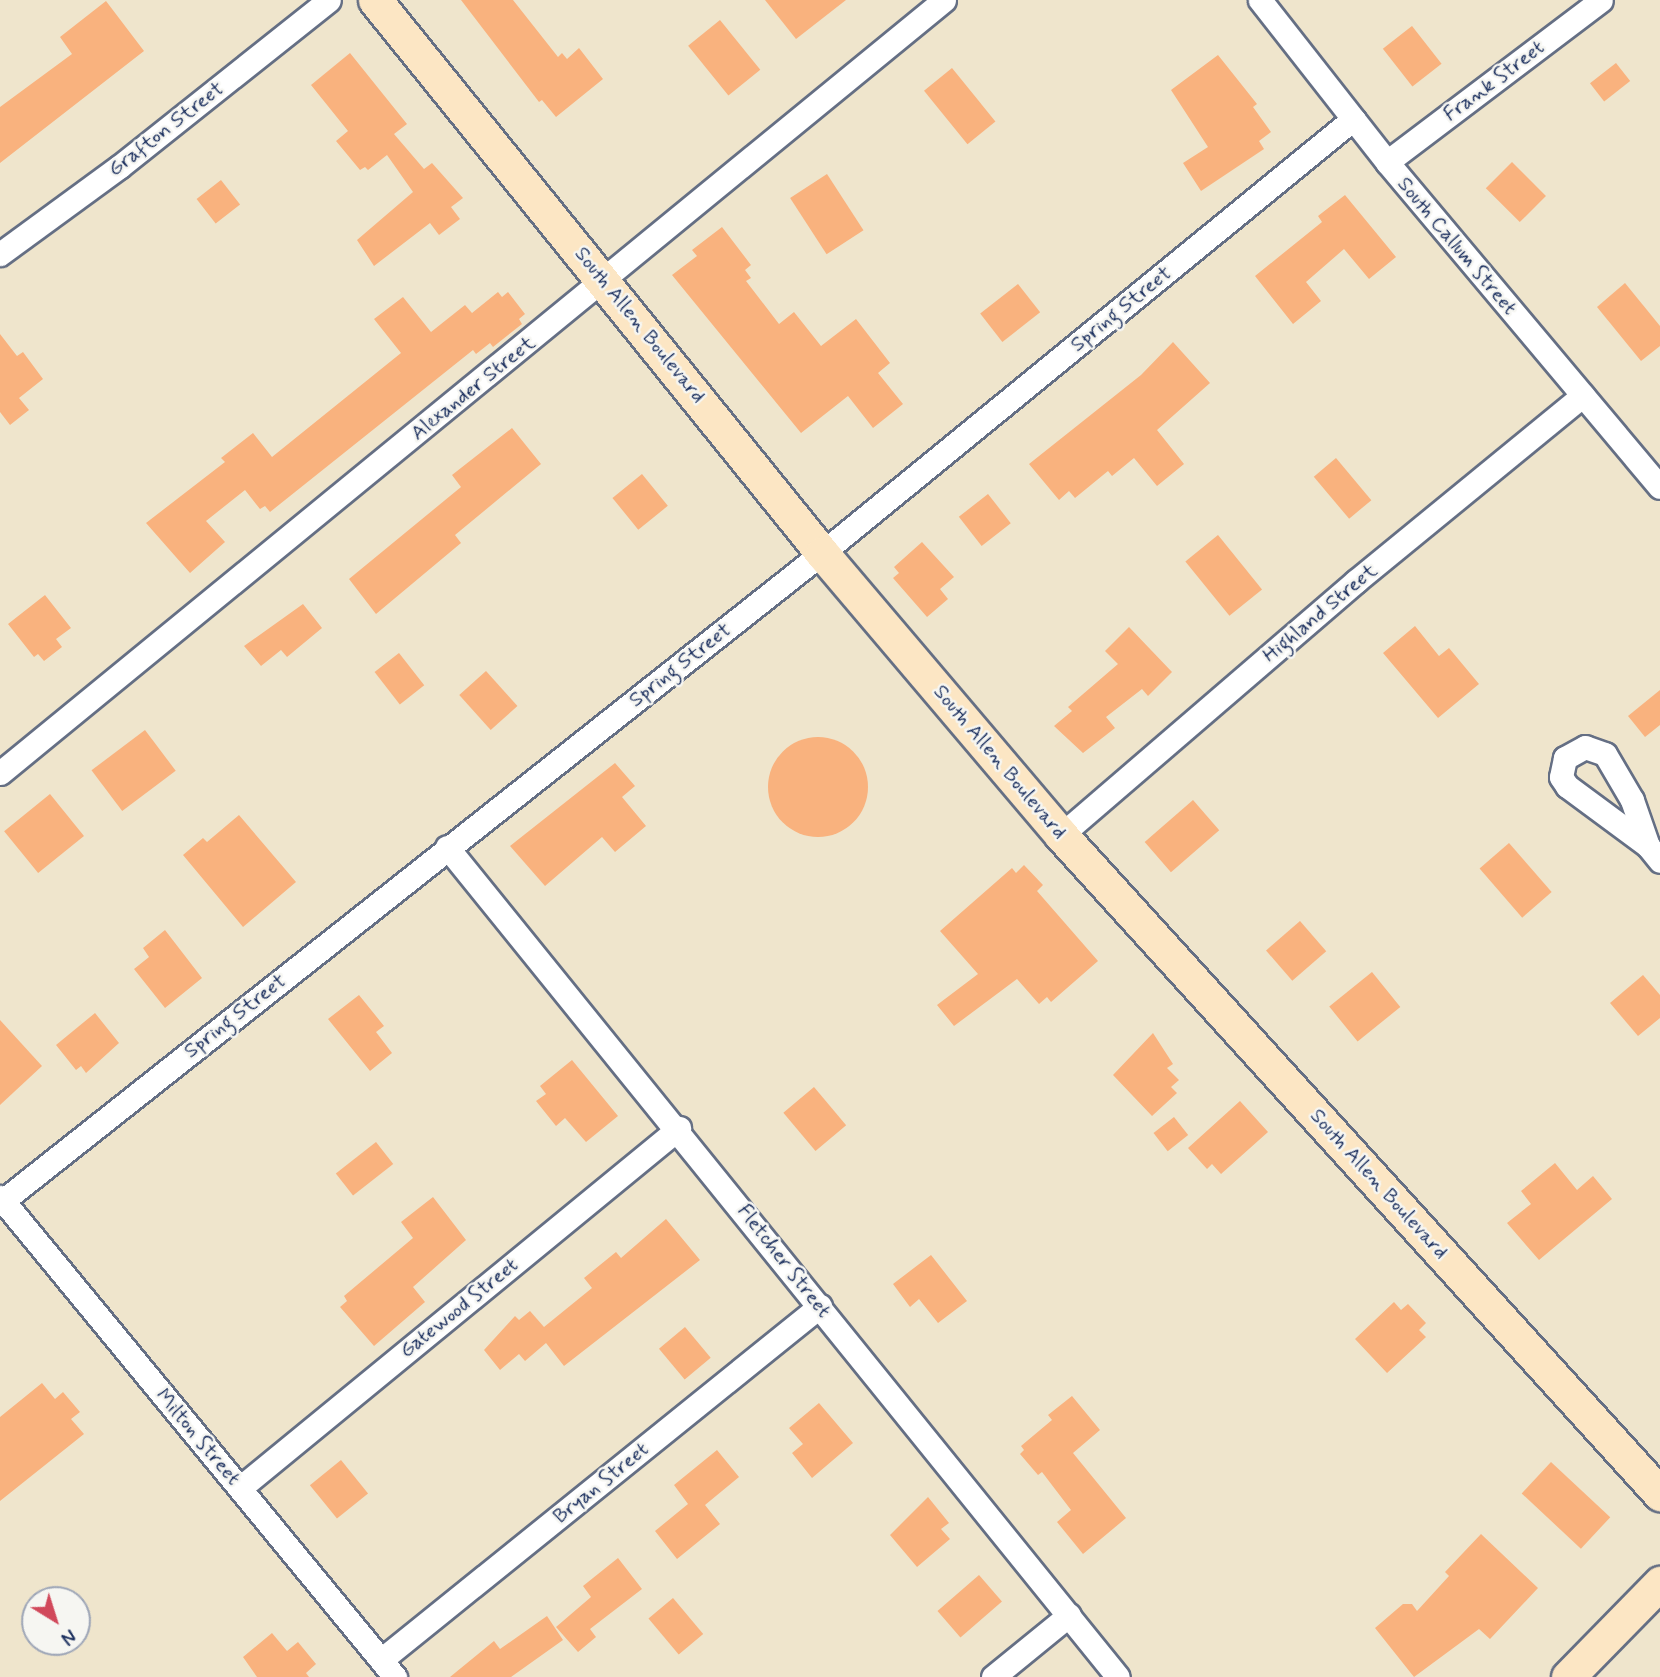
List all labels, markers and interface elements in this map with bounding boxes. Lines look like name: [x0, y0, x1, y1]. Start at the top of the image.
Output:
street label: Frank Street: [1437, 34, 1551, 128]
street label: Grafton Street: [104, 76, 228, 182]
street label: South Callum Street: [1391, 170, 1523, 322]
street label: South Allen Boulevard: [570, 243, 710, 407]
street label: Spring Street: [1066, 261, 1176, 357]
street label: Alexander Street: [406, 330, 540, 446]
street label: Highland Street: [1258, 558, 1382, 668]
street label: Spring Street: [624, 618, 736, 712]
street label: South Allen Boulevard: [929, 681, 1071, 843]
street label: Spring Street: [179, 969, 291, 1063]
street label: South Allen Boulevard: [1306, 1105, 1452, 1263]
street label: Fletcher Street: [731, 1198, 837, 1324]
street label: Gatewood Street: [393, 1251, 525, 1365]
street label: Milton Street: [149, 1382, 247, 1492]
street label: Bryan Street: [547, 1436, 655, 1530]
north arrow: [21, 1586, 91, 1656]
text: N: [55, 1623, 81, 1650]

